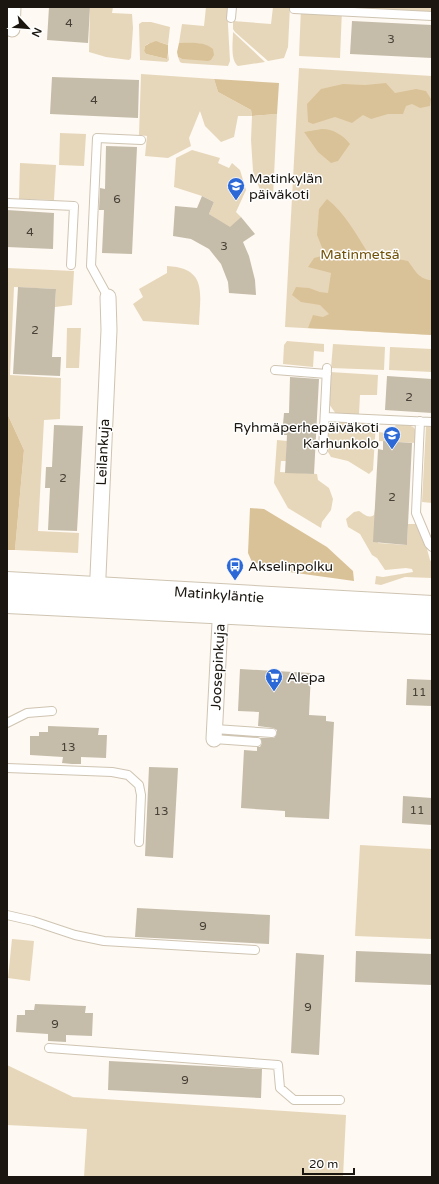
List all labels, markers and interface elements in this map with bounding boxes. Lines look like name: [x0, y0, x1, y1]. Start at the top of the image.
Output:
north arrow: [8, 8, 48, 48]
house number: 4: [65, 16, 73, 30]
text: N: [29, 25, 44, 39]
house number: 3: [387, 32, 395, 46]
house number: 4: [90, 93, 98, 107]
place label: Matinkylän päiväkoti: [249, 170, 323, 203]
school or university icon: Matinkylän päiväkoti: [226, 176, 246, 201]
house number: 6: [113, 192, 121, 206]
house number: 4: [26, 225, 34, 239]
house number: 3: [220, 239, 228, 253]
park label: Matinmetsä: [320, 246, 400, 263]
house number: 2: [31, 323, 39, 337]
house number: 2: [405, 390, 413, 404]
street label: Leilankuja: [93, 418, 113, 486]
place label: Ryhmäperhepäiväkoti Karhunkolo: [234, 419, 379, 452]
school or university icon: Ryhmäperhepäiväkoti Karhunkolo: [382, 425, 402, 450]
house number: 2: [59, 471, 67, 485]
house number: 2: [388, 490, 396, 504]
bus stop icon: Akselinpolku: [225, 556, 245, 581]
place label: Akselinpolku: [248, 558, 333, 575]
street label: Matinkyläntie: [173, 583, 265, 607]
street label: Joosepinkuja: [207, 623, 229, 711]
supermarket icon: Alepa: [264, 667, 284, 692]
place label: Alepa: [287, 669, 325, 686]
house number: 11: [411, 685, 427, 699]
house number: 13: [60, 740, 76, 754]
house number: 11: [409, 803, 425, 817]
house number: 13: [153, 804, 169, 818]
house number: 9: [199, 919, 207, 933]
house number: 9: [304, 1000, 312, 1014]
house number: 9: [51, 1017, 59, 1031]
house number: 9: [181, 1073, 189, 1087]
scale bar: [303, 1150, 354, 1176]
text: 20 m: [309, 1157, 338, 1171]

